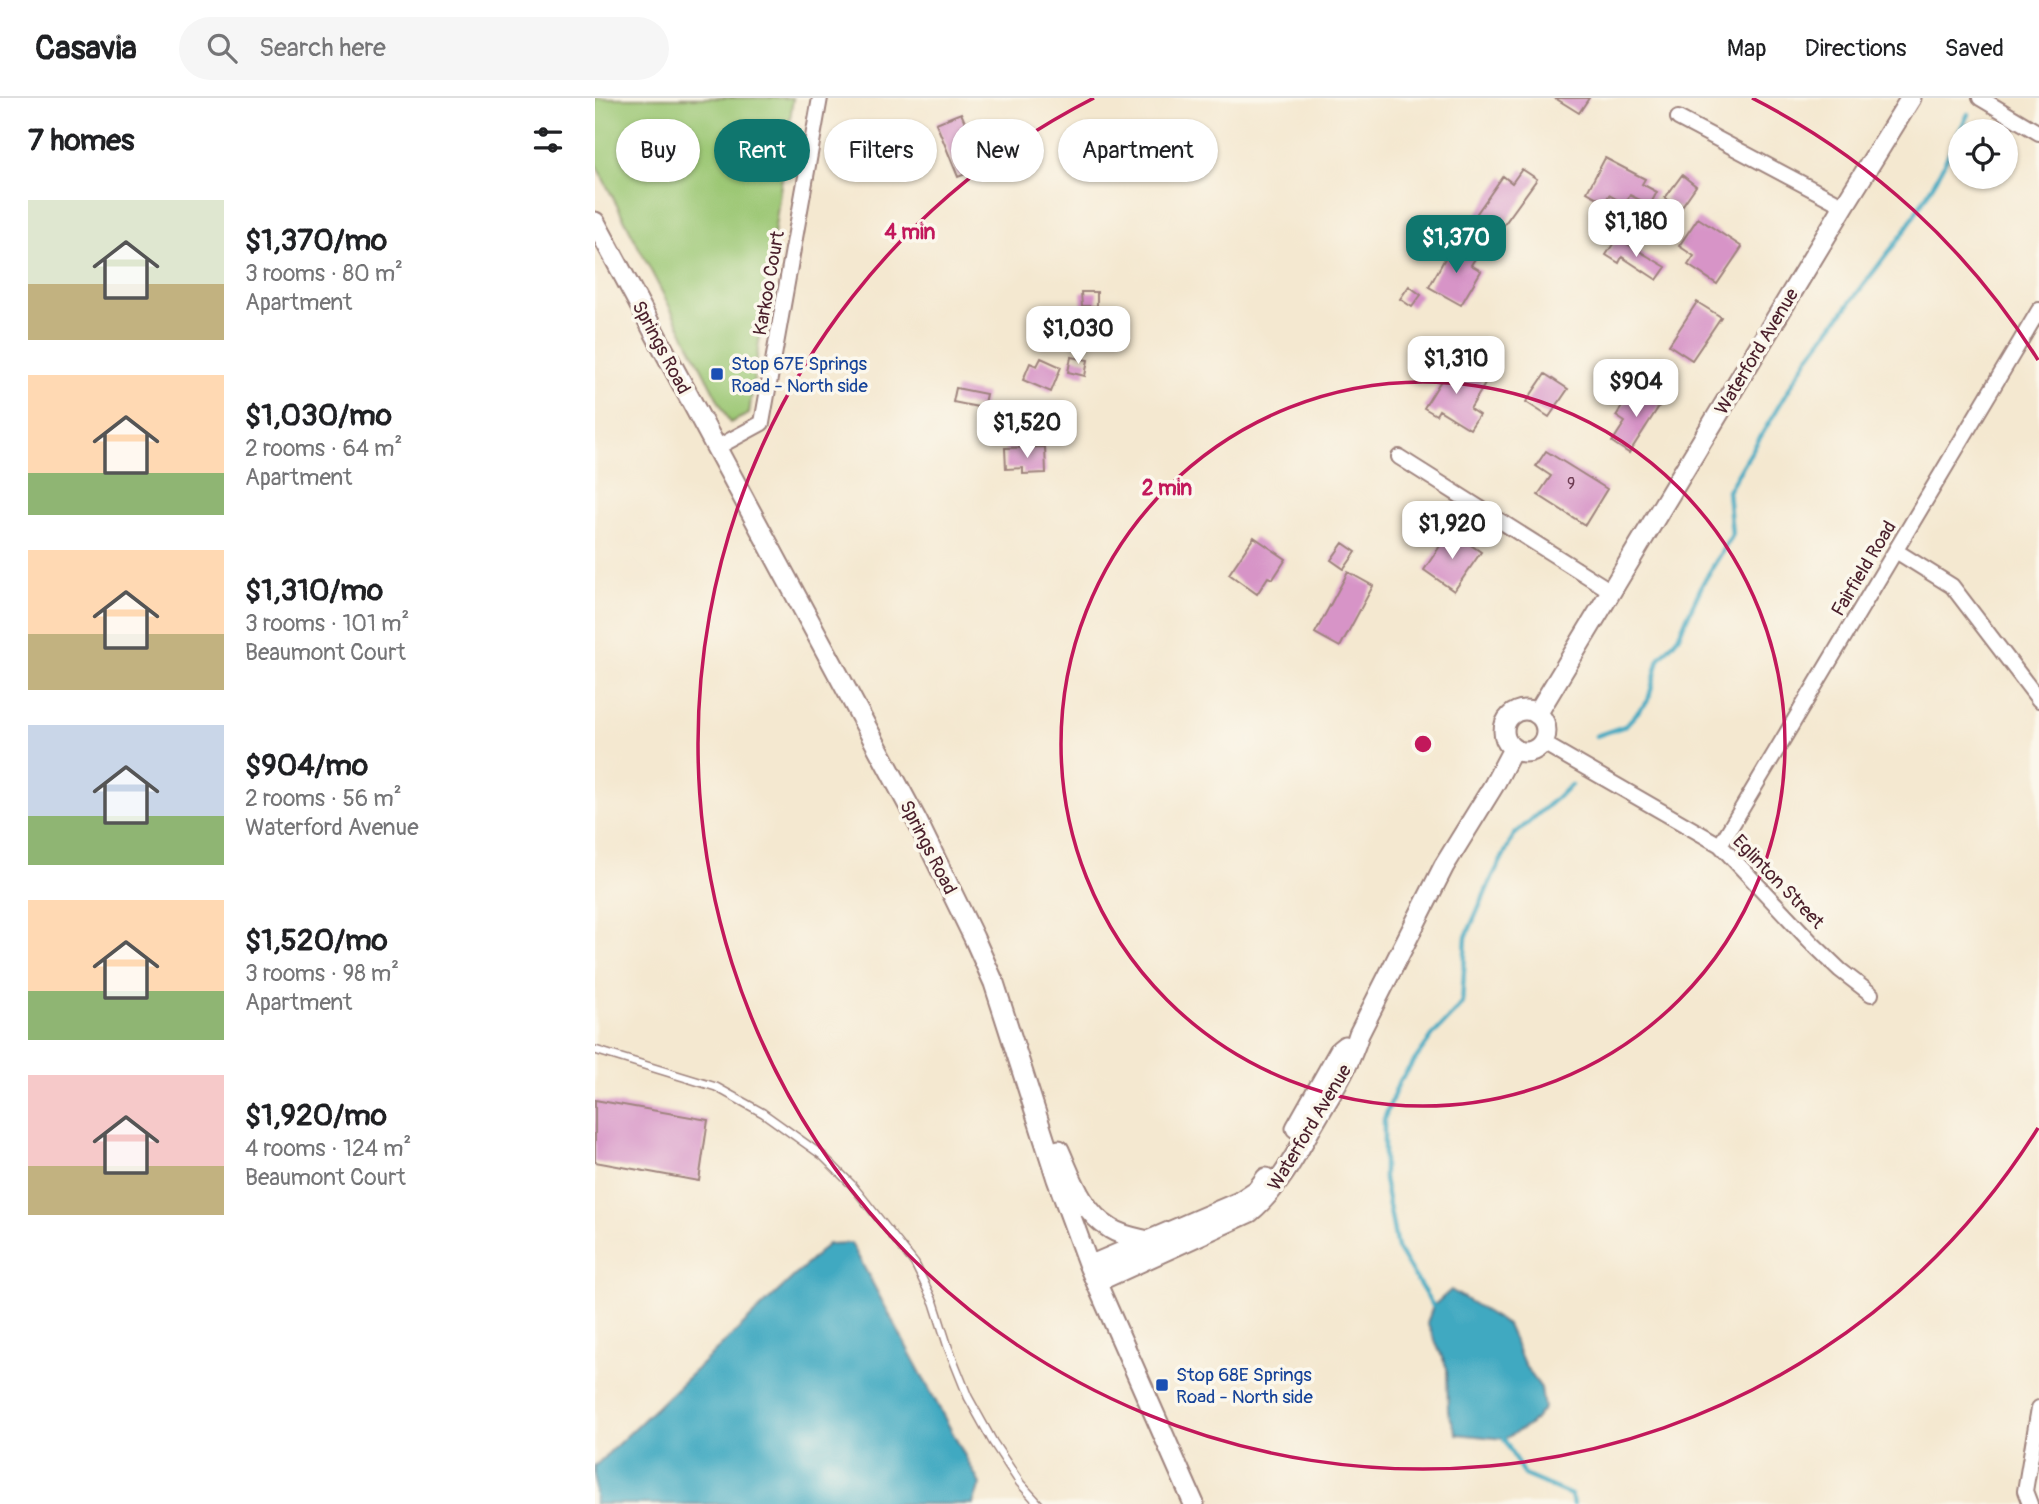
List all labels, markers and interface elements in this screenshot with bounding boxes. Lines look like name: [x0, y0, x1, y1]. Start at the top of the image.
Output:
search box: [179, 17, 669, 80]
text: Casavia: [35, 28, 137, 69]
icon: search: [203, 29, 241, 67]
text: Search here: [259, 32, 386, 64]
text: Map: [1727, 34, 1767, 63]
text: Directions: [1805, 34, 1906, 63]
text: Saved: [1944, 34, 2004, 63]
chip: Buy: [616, 119, 700, 182]
chip: Rent: [714, 119, 810, 182]
chip: Filters: [824, 119, 937, 182]
chip: New: [951, 119, 1044, 182]
chip: Apartment: [1058, 119, 1218, 182]
map controls: [1948, 119, 2018, 189]
button: locate: [1948, 119, 2018, 189]
icon: filters: [529, 121, 567, 159]
text: 7 homes: [28, 122, 135, 159]
pin: $1,180: [1579, 200, 1693, 259]
text: $1,180: [1604, 207, 1668, 236]
pin: $1,370: [1399, 216, 1513, 275]
text: 4 min: [885, 219, 936, 246]
text: $1,370/mo: [245, 222, 387, 259]
text: $1,370: [1422, 223, 1490, 252]
icon: home: [84, 228, 168, 312]
street label: Karkoo Court: [748, 229, 790, 337]
text: 3 rooms · 80 m²: [245, 259, 403, 288]
street label: Waterford Avenue: [1710, 283, 1804, 419]
text: Apartment: [245, 288, 352, 317]
street label: Springs Road: [627, 297, 696, 398]
pin: $1,030: [1021, 306, 1135, 366]
text: $1,030: [1042, 314, 1114, 343]
pin: $1,310: [1399, 336, 1513, 396]
text: $1,310: [1424, 344, 1488, 373]
place label: Stop 67E Springs Road - North side: [731, 352, 869, 398]
pin: $904: [1595, 360, 1677, 419]
marker: Stop 67E Springs Road - North side: [709, 366, 725, 382]
text: $904: [1609, 367, 1663, 396]
text: $1,030/mo: [245, 397, 392, 434]
pin: $1,520: [970, 400, 1084, 460]
icon: home: [84, 403, 168, 487]
text: $1,520: [993, 408, 1061, 437]
text: 2 rooms · 64 m²: [245, 434, 402, 463]
text: Apartment: [245, 463, 352, 492]
house number: 9: [1567, 474, 1575, 494]
text: 2 min: [1142, 475, 1192, 502]
pin: $1,920: [1395, 502, 1509, 561]
text: $1,920: [1418, 509, 1486, 538]
street label: Fairfield Road: [1826, 516, 1902, 621]
text: $1,310/mo: [245, 572, 383, 609]
icon: home: [84, 578, 168, 662]
text: 3 rooms · 101 m²: [245, 609, 409, 638]
text: Beaumont Court: [245, 638, 406, 667]
centre of rings: [1411, 732, 1435, 756]
text: $904/mo: [245, 747, 368, 784]
icon: home: [84, 753, 168, 837]
text: 2 rooms · 56 m²: [245, 784, 402, 813]
street label: Springs Road: [894, 796, 962, 898]
text: Waterford Avenue: [245, 813, 419, 842]
street label: Eglinton Street: [1727, 830, 1829, 934]
text: $1,520/mo: [245, 922, 388, 959]
icon: home: [84, 928, 168, 1012]
text: 3 rooms · 98 m²: [245, 959, 399, 988]
text: Apartment: [245, 988, 352, 1017]
street label: Waterford Avenue: [1263, 1059, 1357, 1195]
text: $1,920/mo: [245, 1097, 387, 1134]
icon: home: [84, 1103, 168, 1187]
text: 4 rooms · 124 m²: [245, 1134, 411, 1163]
text: Beaumont Court: [245, 1163, 406, 1192]
place label: Stop 68E Springs Road - North side: [1176, 1363, 1314, 1409]
marker: Stop 68E Springs Road - North side: [1154, 1377, 1170, 1393]

